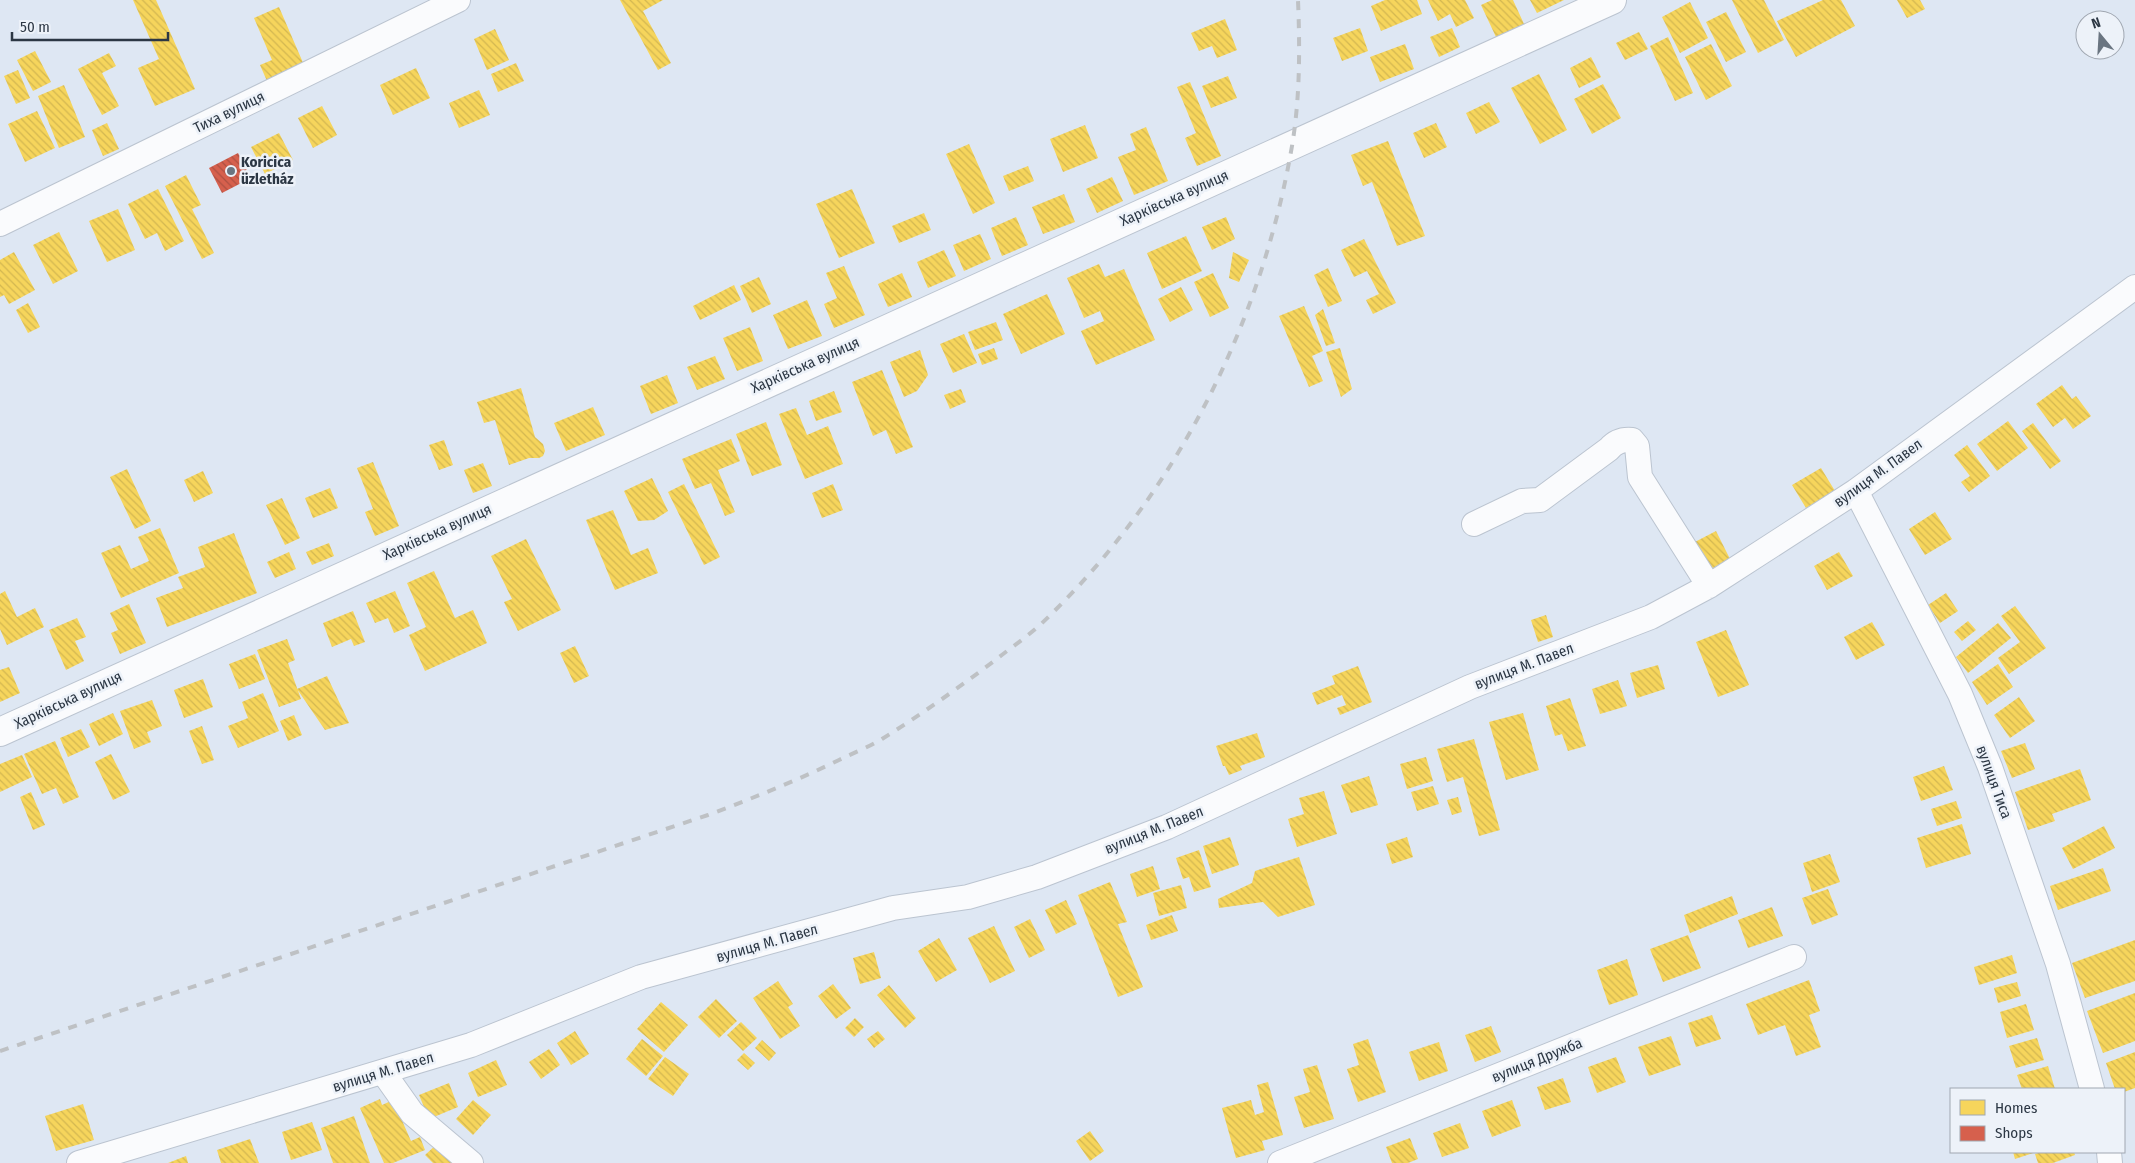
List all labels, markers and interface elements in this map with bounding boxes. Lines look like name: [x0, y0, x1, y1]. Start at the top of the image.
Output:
scale bar: [12, 10, 169, 42]
north arrow: [2075, 10, 2125, 60]
text: N: [2090, 14, 2103, 32]
text: 50 m: [20, 18, 50, 36]
street label: Тиха вулиця: [191, 87, 267, 137]
place label: Koricica üzletház: [241, 153, 294, 188]
marker: Koricica üzletház: [225, 165, 237, 177]
street label: Харківська вулиця: [1117, 166, 1231, 230]
street label: Харківська вулиця: [748, 333, 862, 397]
street label: вулиця М. Павел: [1830, 435, 1926, 511]
street label: Харківська вулиця: [380, 500, 494, 564]
street label: вулиця М. Павел: [1472, 639, 1576, 693]
street label: Харківська вулиця: [11, 667, 125, 733]
street label: вулиця Тиса: [1972, 743, 2016, 821]
street label: вулиця М. Павел: [1102, 802, 1206, 858]
street label: вулиця М. Павел: [714, 920, 820, 966]
street label: вулиця Дружба: [1489, 1034, 1585, 1086]
street label: вулиця М. Павел: [330, 1048, 436, 1096]
legend: [1950, 1088, 2125, 1153]
text: Homes: [1995, 1099, 2037, 1117]
text: Shops: [1995, 1124, 2033, 1142]

